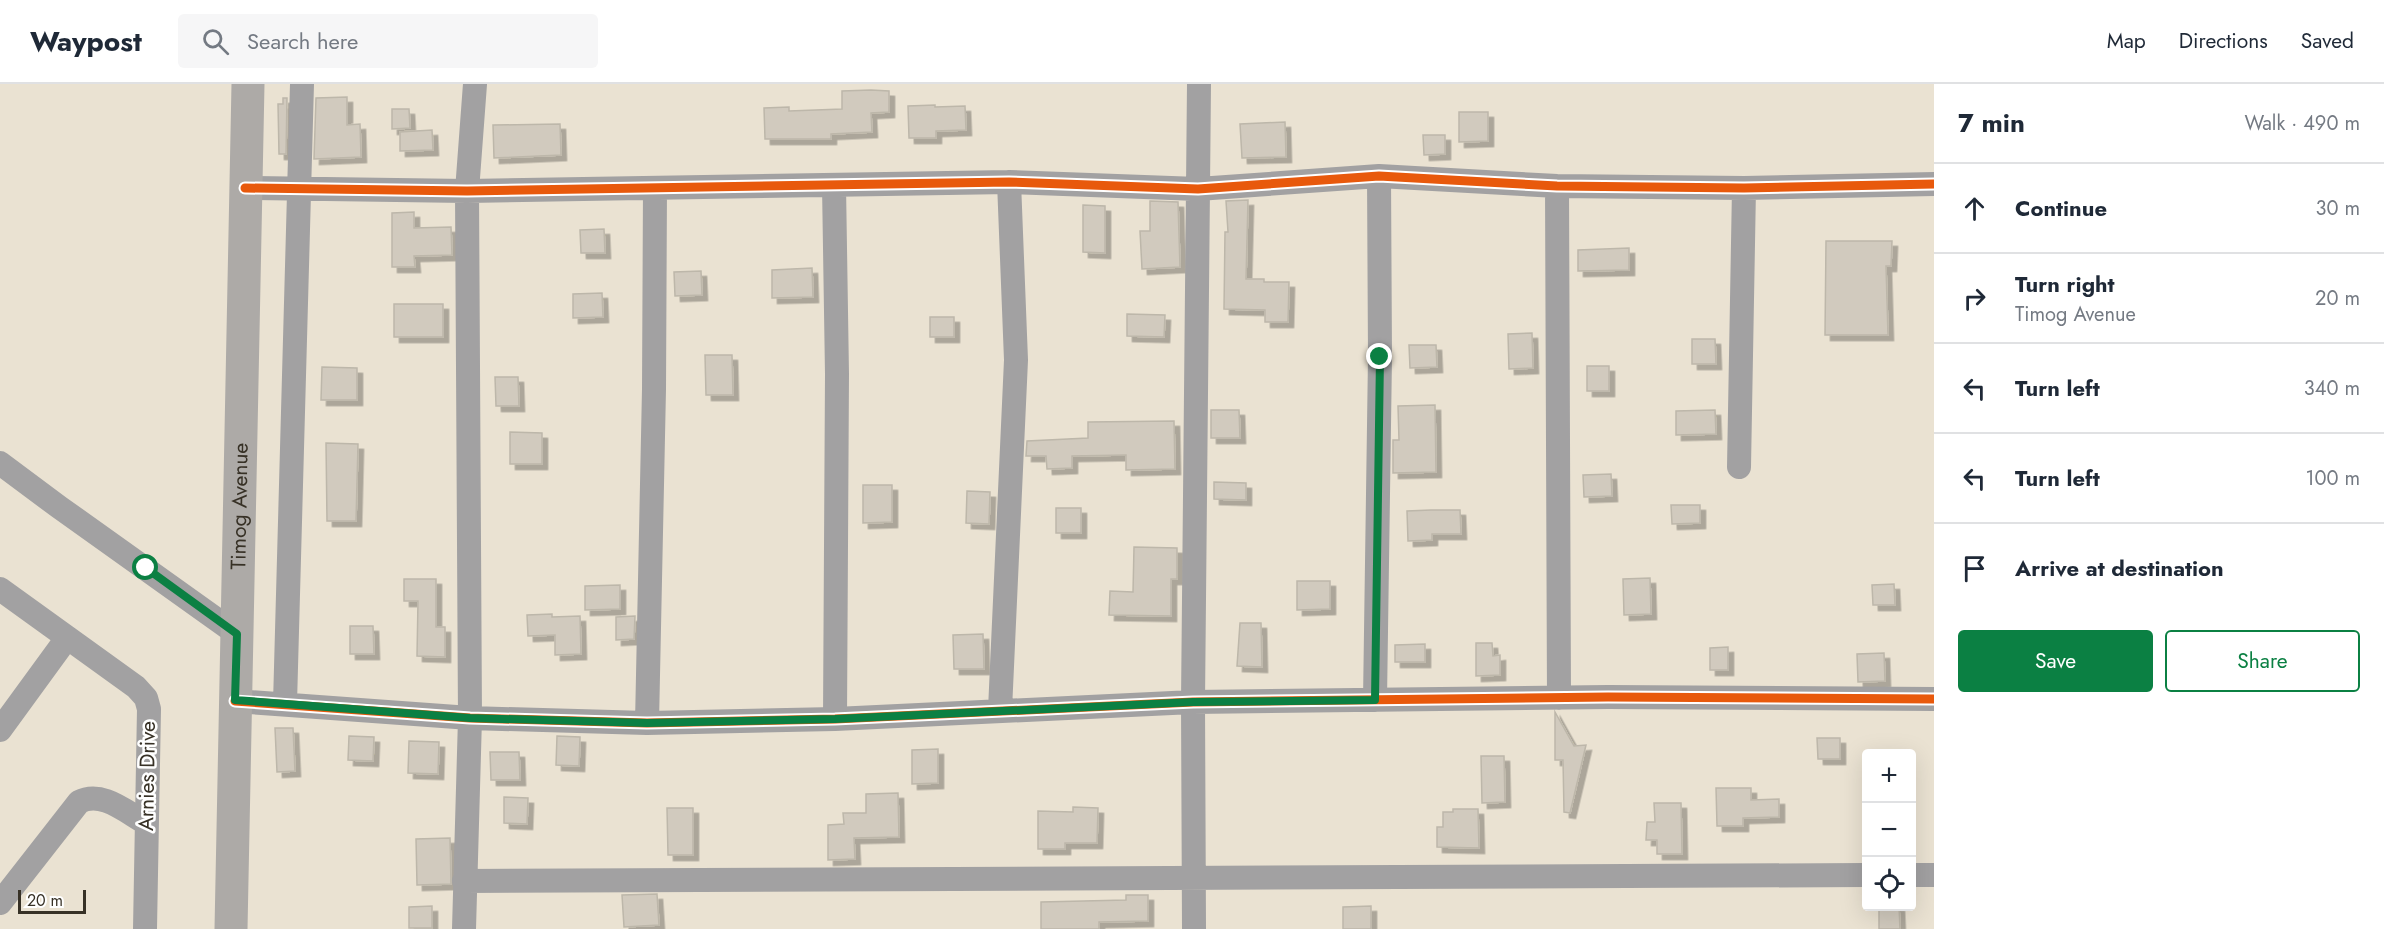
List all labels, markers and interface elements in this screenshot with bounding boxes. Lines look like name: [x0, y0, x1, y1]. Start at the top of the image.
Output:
search box: [178, 14, 598, 68]
text: Waypost: [30, 21, 142, 62]
icon: search: [199, 25, 232, 58]
text: Search here: [247, 25, 358, 57]
text: Map: [2107, 26, 2146, 56]
text: Directions: [2179, 26, 2268, 56]
text: Saved: [2301, 26, 2354, 56]
text: 7 min: [1958, 104, 2025, 142]
text: Walk · 490 m: [2244, 109, 2360, 138]
icon: ahead: [1958, 192, 1991, 225]
text: Continue: [2015, 192, 2107, 224]
text: 30 m: [2315, 194, 2360, 223]
text: Turn right: [2015, 268, 2115, 300]
icon: right: [1958, 282, 1991, 315]
text: 20 m: [2315, 284, 2360, 313]
text: Timog Avenue: [2015, 300, 2136, 329]
route end: [1366, 343, 1392, 369]
icon: left: [1958, 372, 1991, 405]
text: Turn left: [2015, 372, 2100, 404]
text: 340 m: [2304, 374, 2360, 403]
street label: Timog Avenue: [223, 442, 256, 570]
icon: left: [1958, 462, 1991, 495]
text: Turn left: [2015, 462, 2100, 494]
text: 100 m: [2305, 464, 2360, 493]
icon: arrive: [1958, 552, 1991, 585]
text: Arrive at destination: [2015, 552, 2224, 584]
route start: [132, 554, 158, 580]
button: Save: [1958, 630, 2153, 692]
button: Share: [2165, 630, 2360, 692]
street label: Arnies Drive: [131, 721, 163, 831]
map controls: [1862, 749, 1916, 911]
button: +: [1862, 749, 1916, 803]
button: −: [1862, 803, 1916, 857]
button: locate: [1862, 857, 1916, 911]
scale bar: [18, 887, 86, 914]
text: 20 m: [27, 889, 63, 912]

